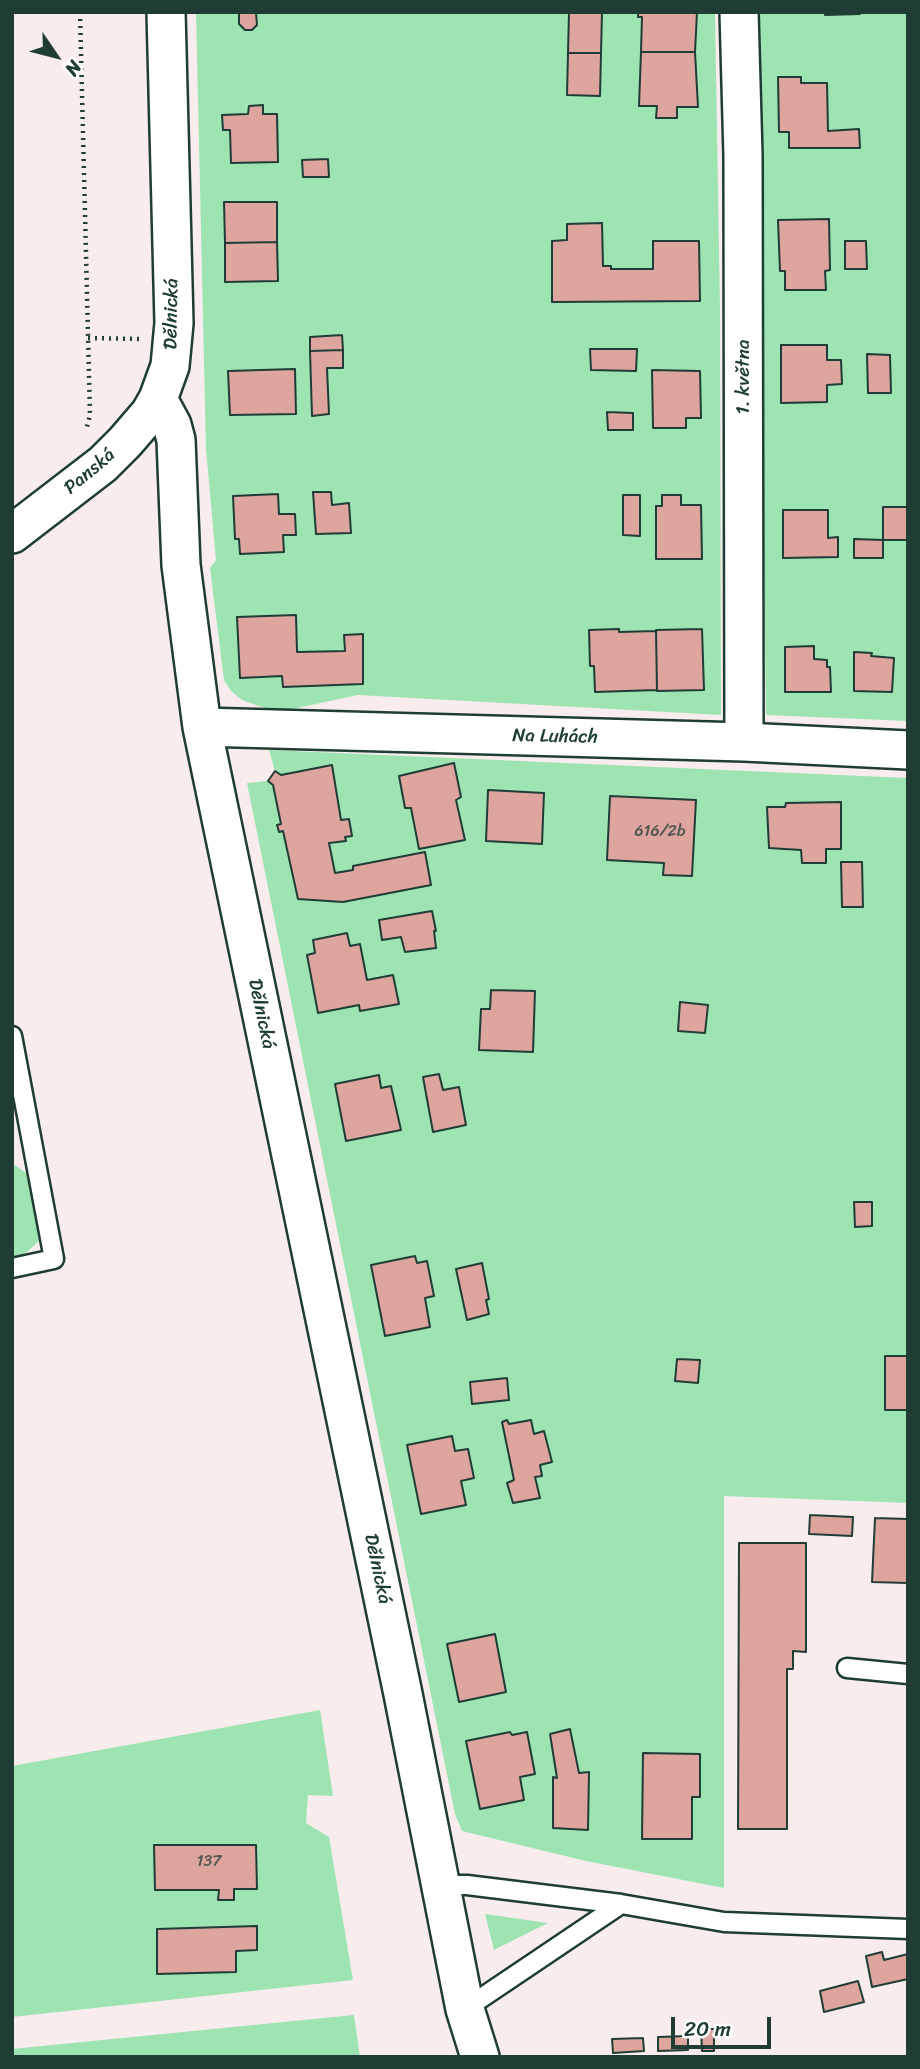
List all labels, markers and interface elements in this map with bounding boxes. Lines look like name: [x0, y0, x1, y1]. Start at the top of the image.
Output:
north arrow: [21, 21, 91, 91]
text: N: [56, 53, 91, 83]
street label: Dělnická: [160, 278, 184, 350]
street label: 1. května: [733, 340, 755, 414]
street label: Panská: [60, 444, 120, 500]
street label: Na Luhách: [512, 725, 598, 749]
house number: 616/2b: [635, 822, 685, 842]
street label: Dělnická: [242, 977, 280, 1051]
street label: Dělnická: [358, 1532, 396, 1606]
house number: 137: [197, 1852, 221, 1872]
scale bar: [675, 2002, 775, 2046]
text: 20 m: [684, 2010, 731, 2048]

